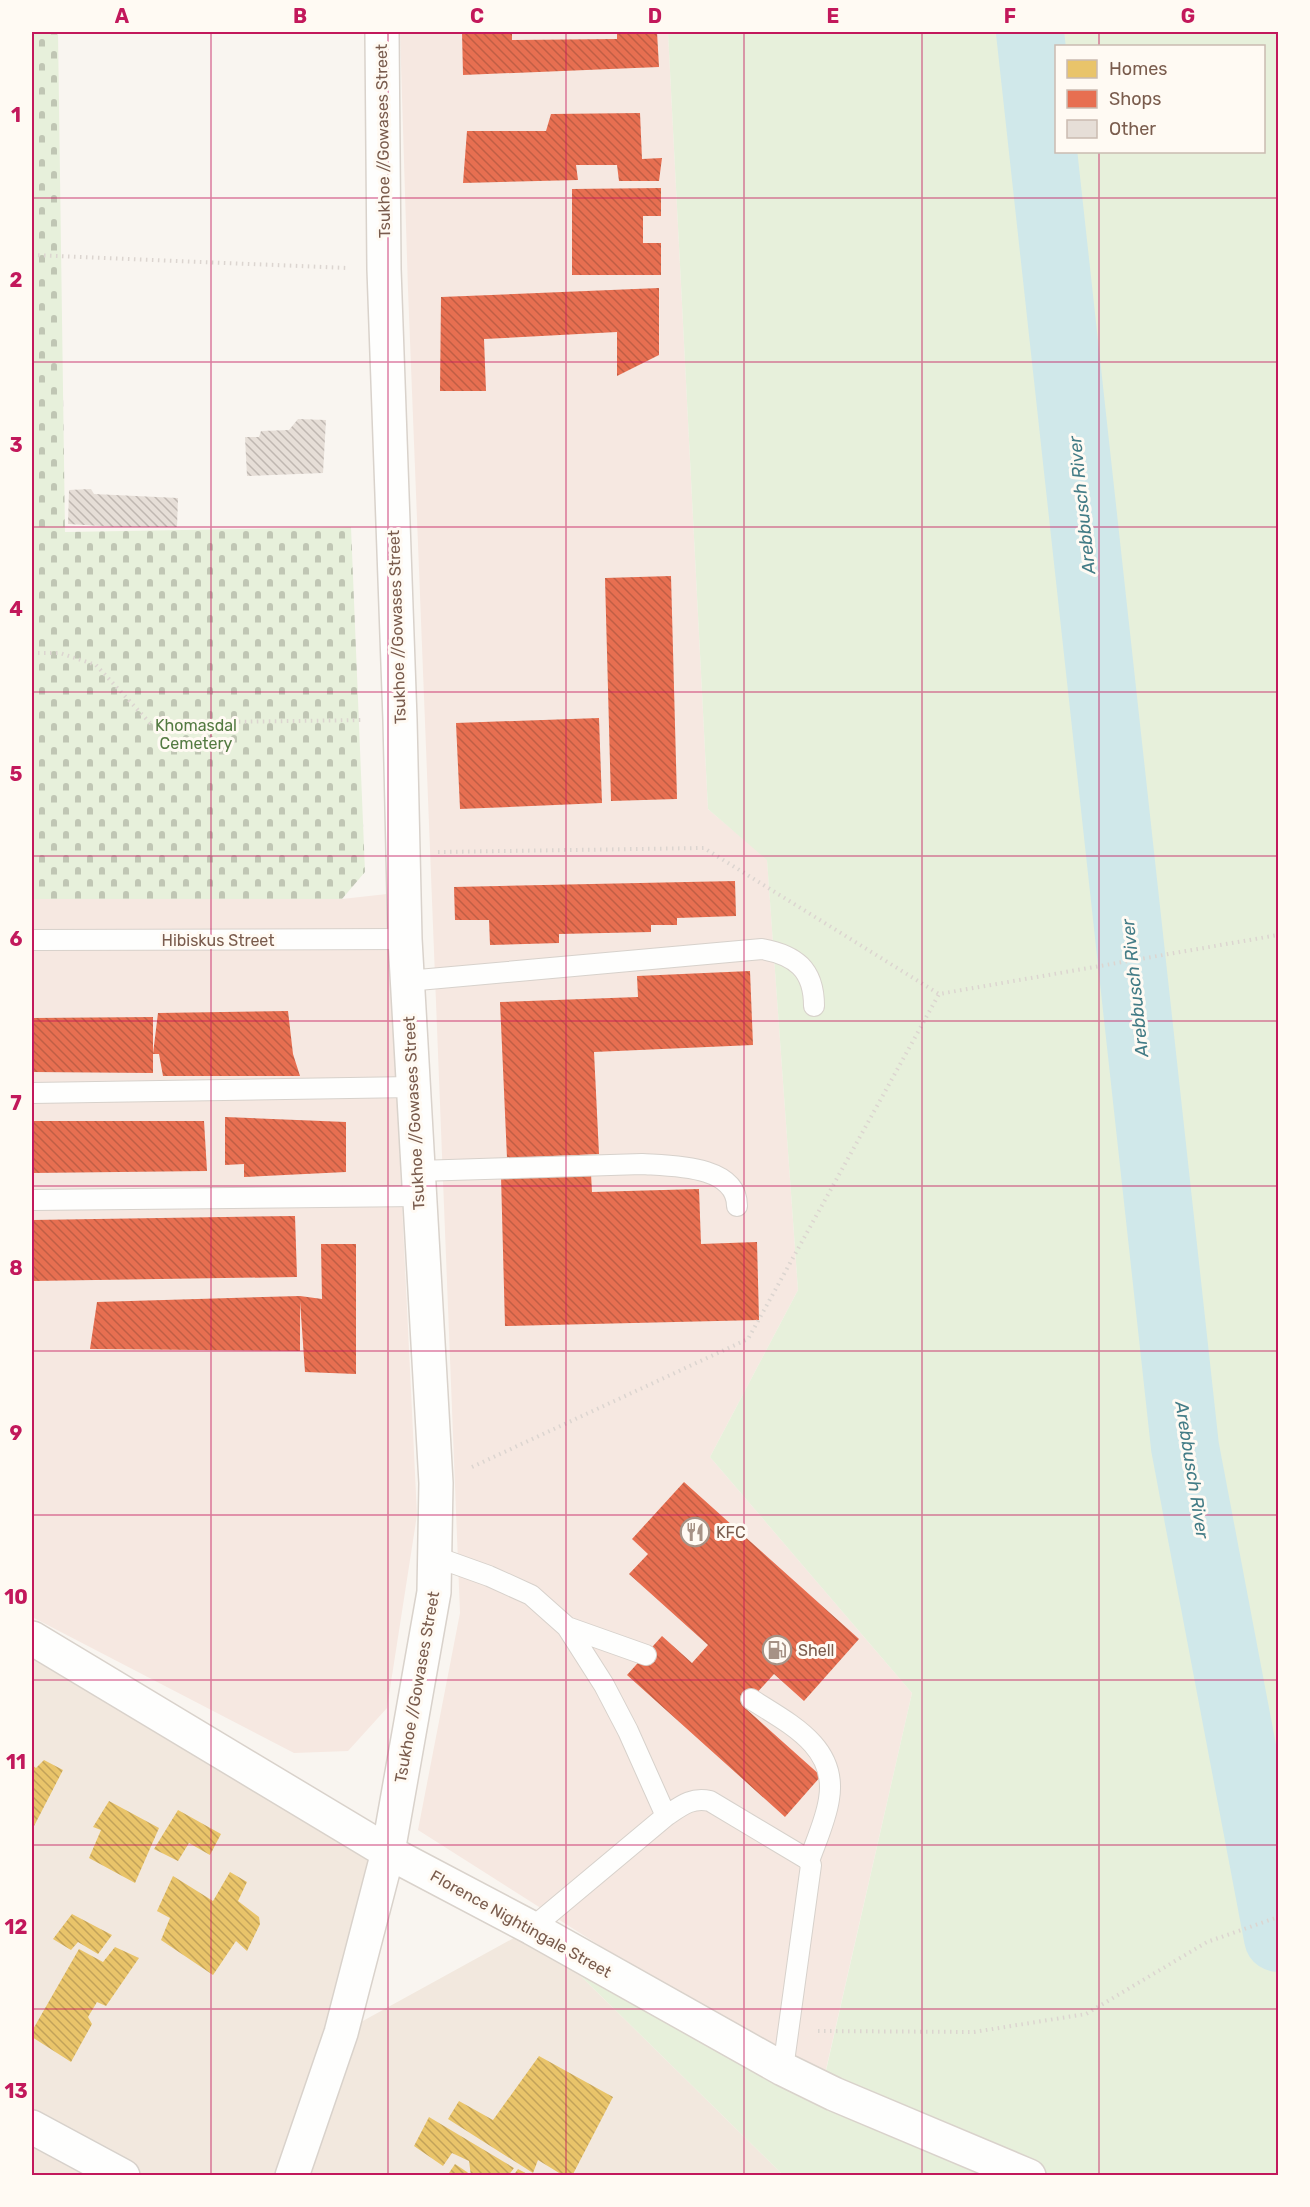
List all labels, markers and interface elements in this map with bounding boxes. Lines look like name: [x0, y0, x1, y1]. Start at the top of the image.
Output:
text: A: [115, 4, 130, 28]
text: B: [293, 4, 307, 28]
text: C: [470, 4, 484, 28]
text: D: [648, 4, 662, 28]
text: E: [827, 4, 839, 28]
text: F: [1004, 4, 1016, 28]
text: G: [1181, 4, 1195, 28]
street label: Tsukhoe //Gowases Street: [372, 44, 394, 238]
legend: [1055, 45, 1265, 153]
text: Homes: [1109, 58, 1167, 80]
text: Shops: [1109, 88, 1161, 110]
text: 1: [11, 103, 21, 127]
text: Other: [1109, 118, 1156, 140]
text: 2: [10, 268, 23, 292]
text: 3: [9, 433, 23, 457]
water label: Arebbusch River: [1064, 434, 1100, 576]
street label: Tsukhoe //Gowases Street: [384, 530, 410, 724]
text: 4: [9, 597, 23, 621]
park label: Khomasdal Cemetery: [155, 716, 237, 753]
text: 5: [10, 762, 23, 786]
water label: Arebbusch River: [1117, 917, 1153, 1059]
text: 6: [9, 927, 23, 951]
street label: Hibiskus Street: [161, 931, 275, 950]
street label: Tsukhoe //Gowases Street: [399, 1016, 429, 1210]
text: 7: [10, 1091, 22, 1115]
text: 8: [9, 1256, 23, 1280]
water label: Arebbusch River: [1170, 1399, 1214, 1541]
text: 9: [10, 1421, 23, 1445]
restaurant icon: KFC: [679, 1516, 711, 1548]
place label: KFC: [716, 1523, 746, 1542]
text: 10: [4, 1585, 28, 1609]
street label: Tsukhoe //Gowases Street: [391, 1590, 443, 1784]
fuel station icon: Shell: [761, 1634, 793, 1666]
place label: Shell: [798, 1641, 834, 1660]
text: 11: [6, 1750, 26, 1774]
street label: Florence Nightingale Street: [427, 1866, 615, 1982]
text: 12: [5, 1915, 27, 1939]
text: 13: [4, 2079, 28, 2103]

